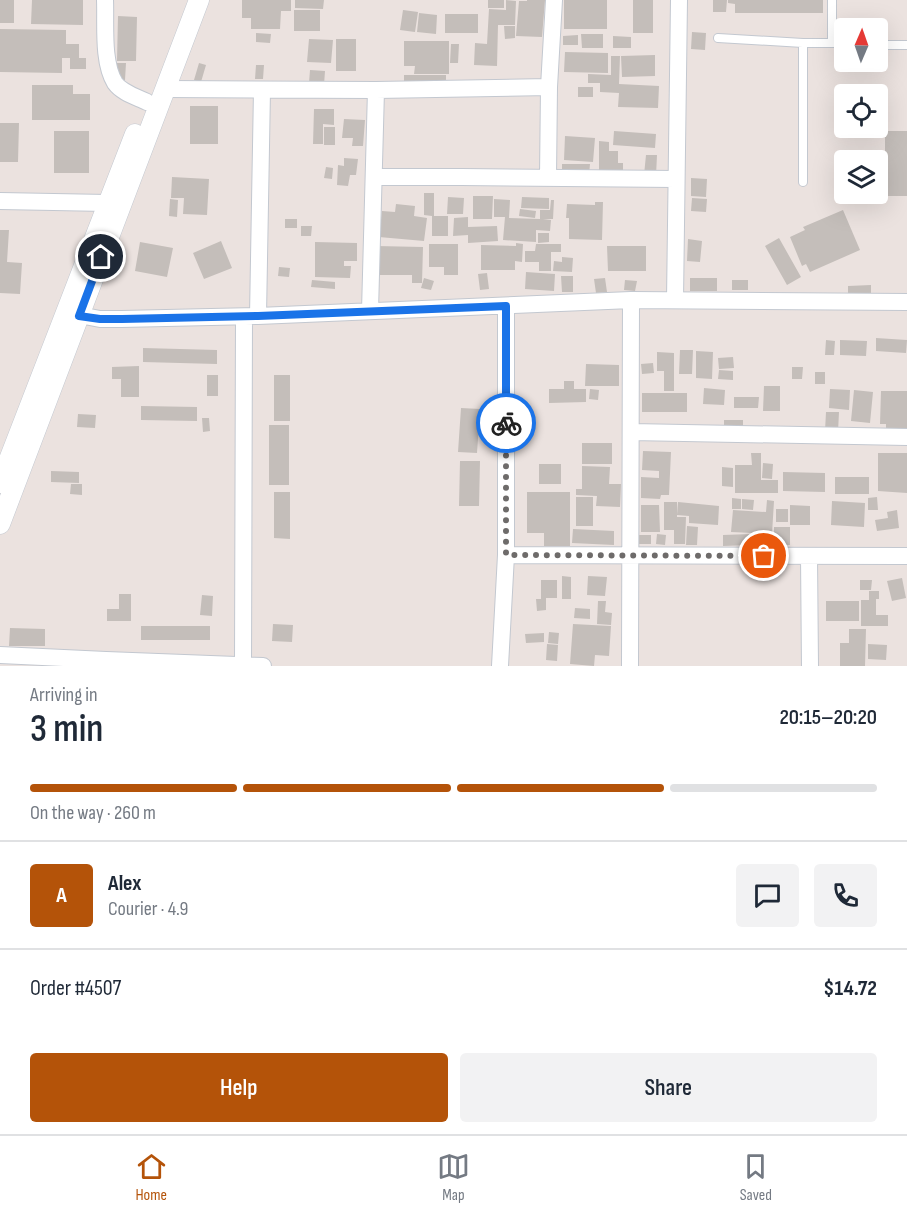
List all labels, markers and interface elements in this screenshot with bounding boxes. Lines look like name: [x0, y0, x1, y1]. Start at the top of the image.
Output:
north arrow: [834, 18, 888, 72]
map controls: [834, 18, 888, 204]
button: locate: [834, 84, 888, 138]
button: layers: [834, 150, 888, 204]
pin: [75, 231, 126, 282]
icon: home: [84, 240, 117, 273]
courier: [476, 393, 536, 453]
icon: bike: [490, 407, 523, 440]
pin: [738, 530, 789, 581]
icon: bag: [747, 539, 780, 572]
text: Arriving in: [30, 683, 98, 707]
text: 20:15–20:20: [779, 704, 877, 731]
text: 3 min: [30, 706, 103, 753]
text: On the way · 260 m: [30, 801, 156, 825]
button: chat: [736, 864, 799, 927]
button: phone: [814, 864, 877, 927]
text: Alex: [108, 870, 141, 897]
text: A: [56, 882, 67, 909]
text: Courier · 4.9: [108, 897, 188, 921]
text: Order #4507: [30, 975, 121, 1002]
text: $14.72: [823, 975, 877, 1002]
button: Help: [30, 1053, 448, 1122]
button: Share: [460, 1053, 877, 1122]
tab: Home: [135, 1150, 168, 1205]
tab: Map: [437, 1150, 470, 1205]
tab: Saved: [739, 1150, 772, 1205]

